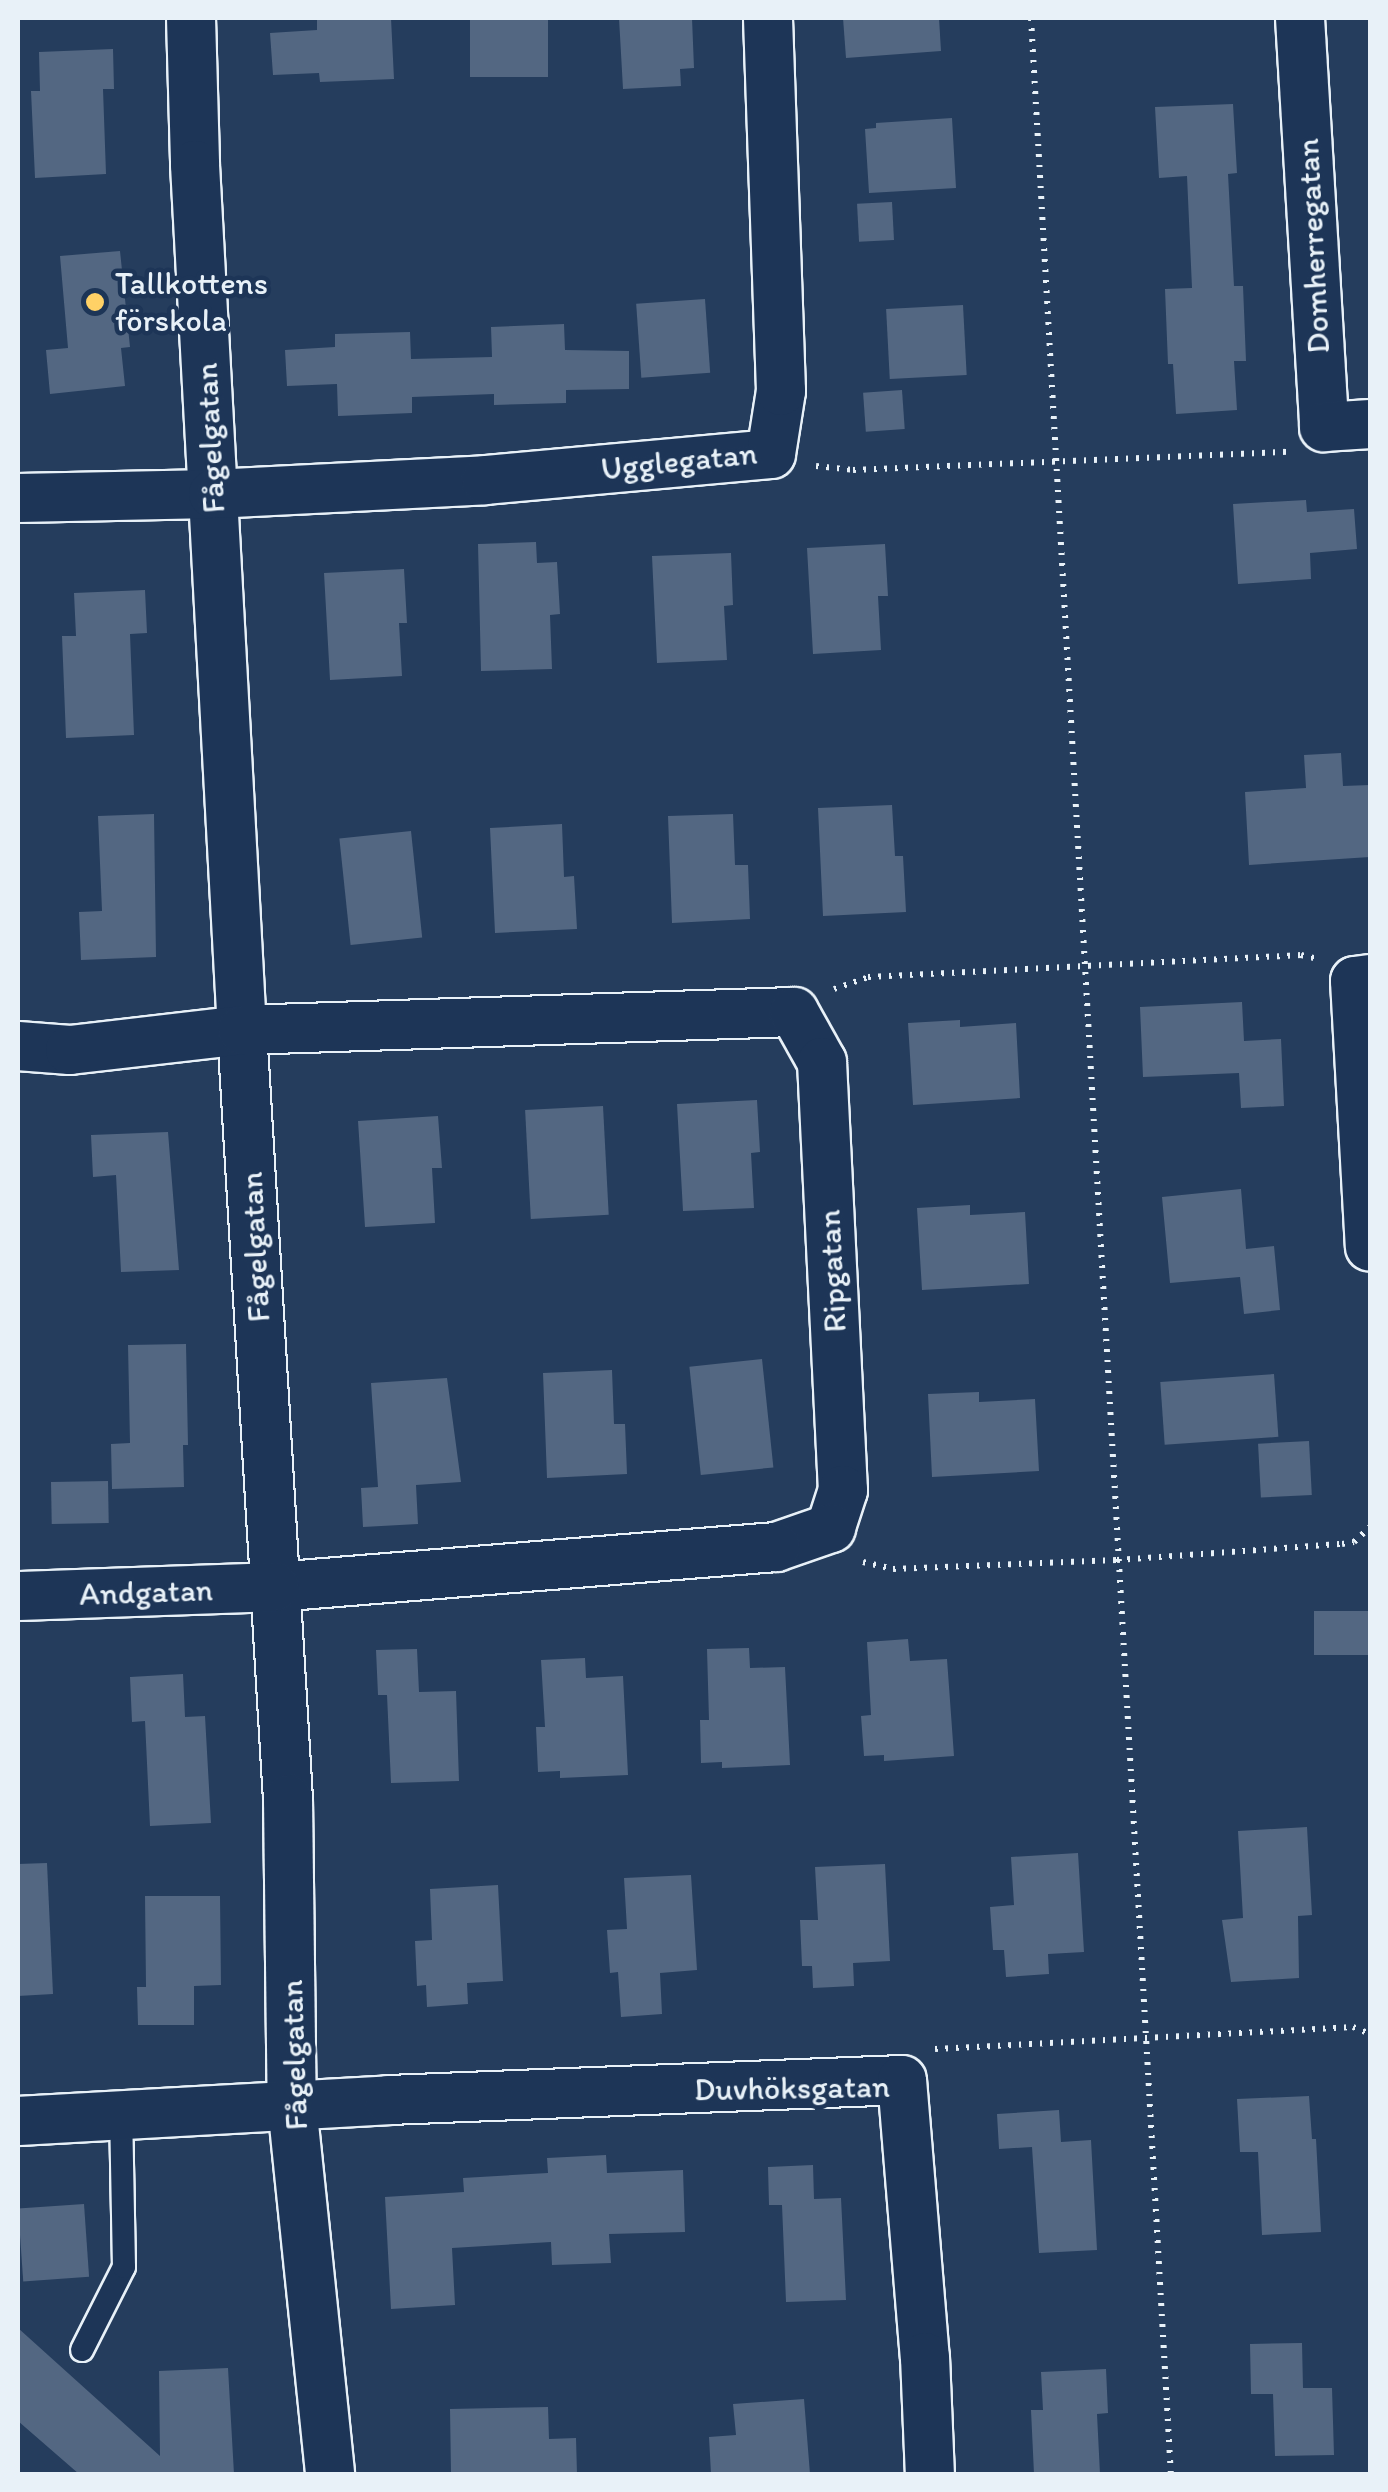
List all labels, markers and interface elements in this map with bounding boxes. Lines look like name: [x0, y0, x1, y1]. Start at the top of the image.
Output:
street label: Domherregatan: [1288, 137, 1338, 355]
place label: Tallkottens förskola: [115, 265, 268, 340]
marker: Tallkottens förskola: [84, 291, 106, 313]
street label: Fågelgatan: [187, 362, 233, 514]
street label: Ugglegatan: [599, 434, 759, 488]
street label: Fågelgatan: [232, 1171, 278, 1323]
street label: Ripgatan: [810, 1208, 854, 1334]
street label: Andgatan: [79, 1570, 213, 1614]
street label: Fågelgatan: [272, 1979, 316, 2131]
street label: Duvhöksgatan: [694, 2067, 890, 2109]

